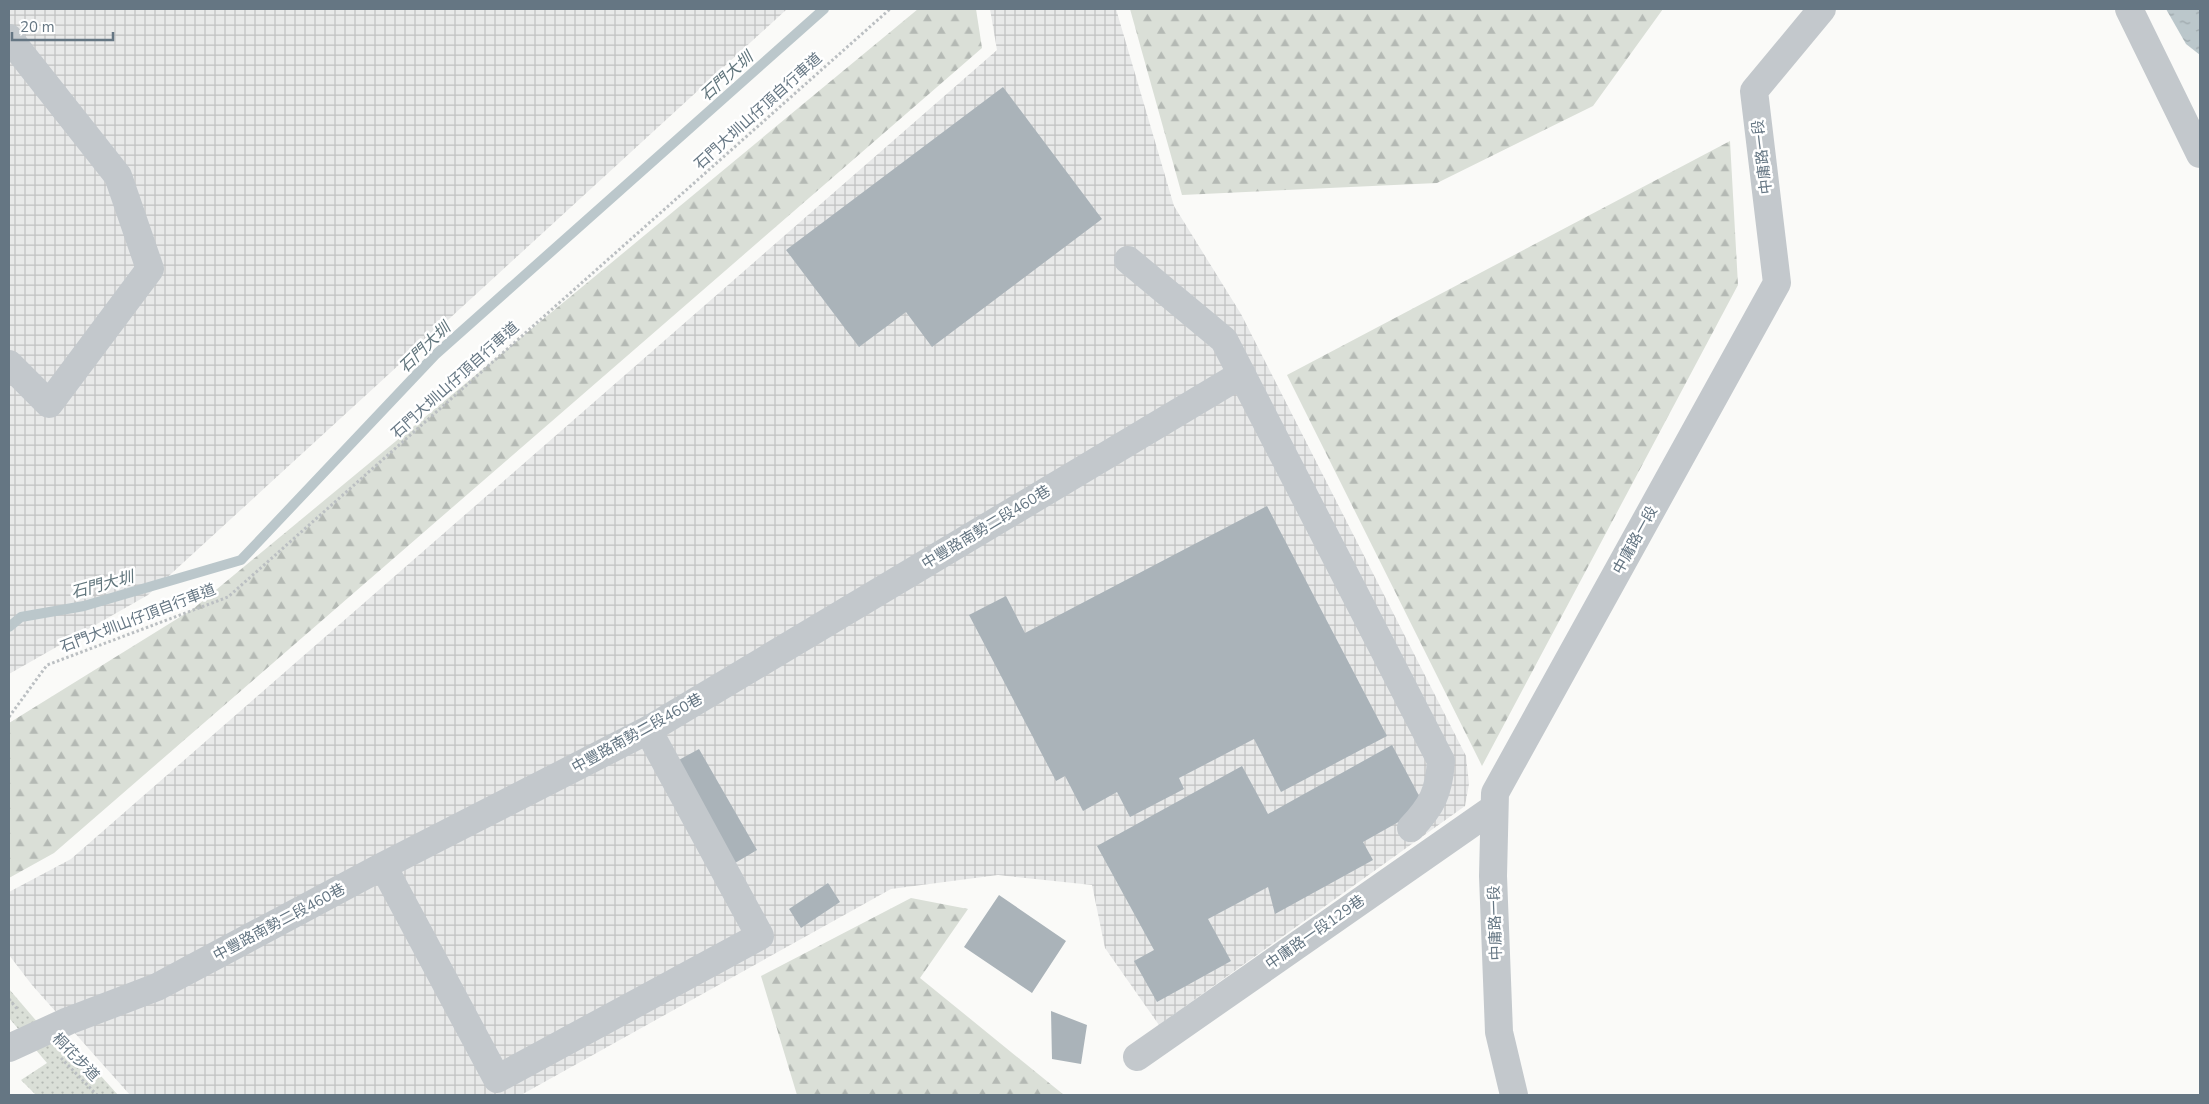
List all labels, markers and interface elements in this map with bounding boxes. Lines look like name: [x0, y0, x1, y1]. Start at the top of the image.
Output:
scale bar: [12, 10, 114, 42]
text: 20 m: [20, 17, 55, 37]
water label: 石門大圳: [696, 46, 759, 106]
street label: 石門大圳山仔頂自行車道: [690, 48, 826, 174]
street label: 中庸路一段: [1748, 119, 1776, 195]
water label: 石門大圳: [394, 316, 457, 378]
street label: 石門大圳山仔頂自行車道: [387, 317, 523, 443]
street label: 中豐路南勢二段460巷: [918, 481, 1054, 573]
street label: 中庸路一段: [1608, 502, 1662, 578]
water label: 石門大圳: [68, 566, 138, 604]
street label: 石門大圳山仔頂自行車道: [57, 579, 219, 657]
street label: 中豐路南勢二段460巷: [568, 689, 706, 777]
street label: 中豐路南勢二段460巷: [209, 879, 349, 965]
street label: 中庸路一段: [1484, 885, 1506, 961]
street label: 中庸路一段129巷: [1261, 890, 1369, 974]
street label: 桐花步道: [48, 1028, 104, 1086]

